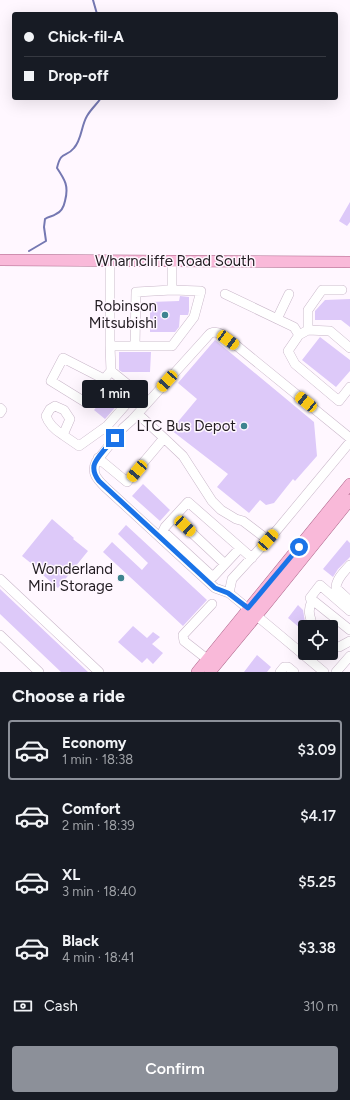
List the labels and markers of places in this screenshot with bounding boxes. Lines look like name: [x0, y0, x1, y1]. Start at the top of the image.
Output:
place label: Robinson Mitsubishi: [89, 297, 157, 332]
marker: Robinson Mitsubishi: [160, 310, 170, 320]
place label: LTC Bus Depot: [137, 417, 236, 435]
marker: LTC Bus Depot: [239, 421, 249, 431]
place label: Wonderland Mini Storage: [28, 560, 113, 595]
marker: Wonderland Mini Storage: [116, 573, 126, 583]

